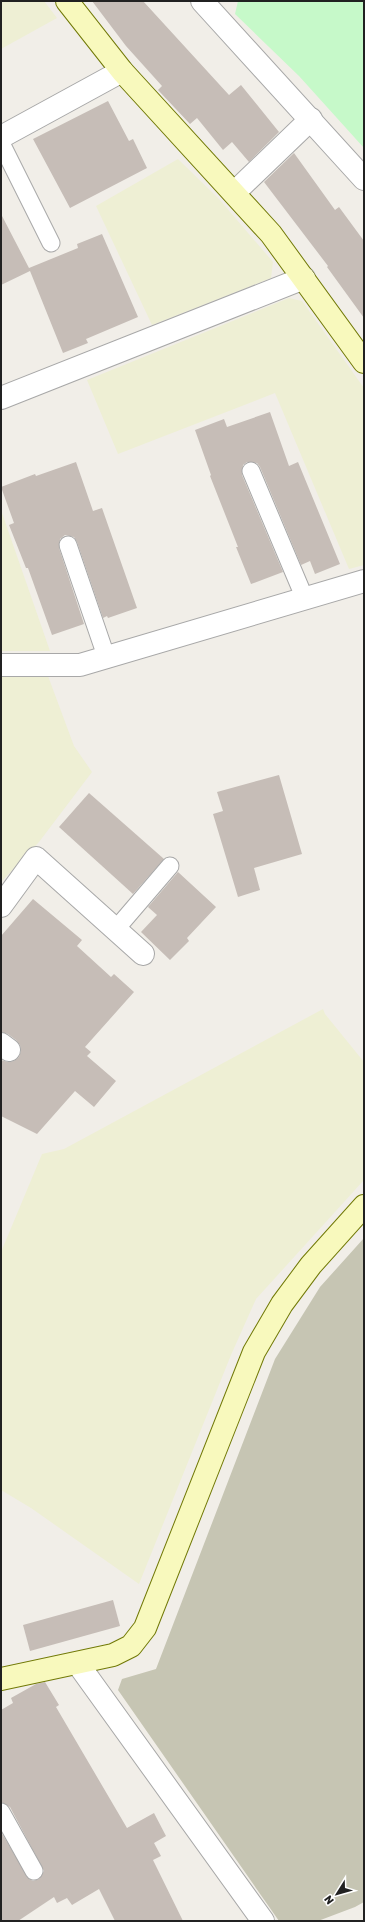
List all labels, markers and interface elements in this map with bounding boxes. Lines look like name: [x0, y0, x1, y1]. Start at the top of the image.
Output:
north arrow: [317, 1874, 357, 1914]
text: N: [322, 1893, 337, 1907]

